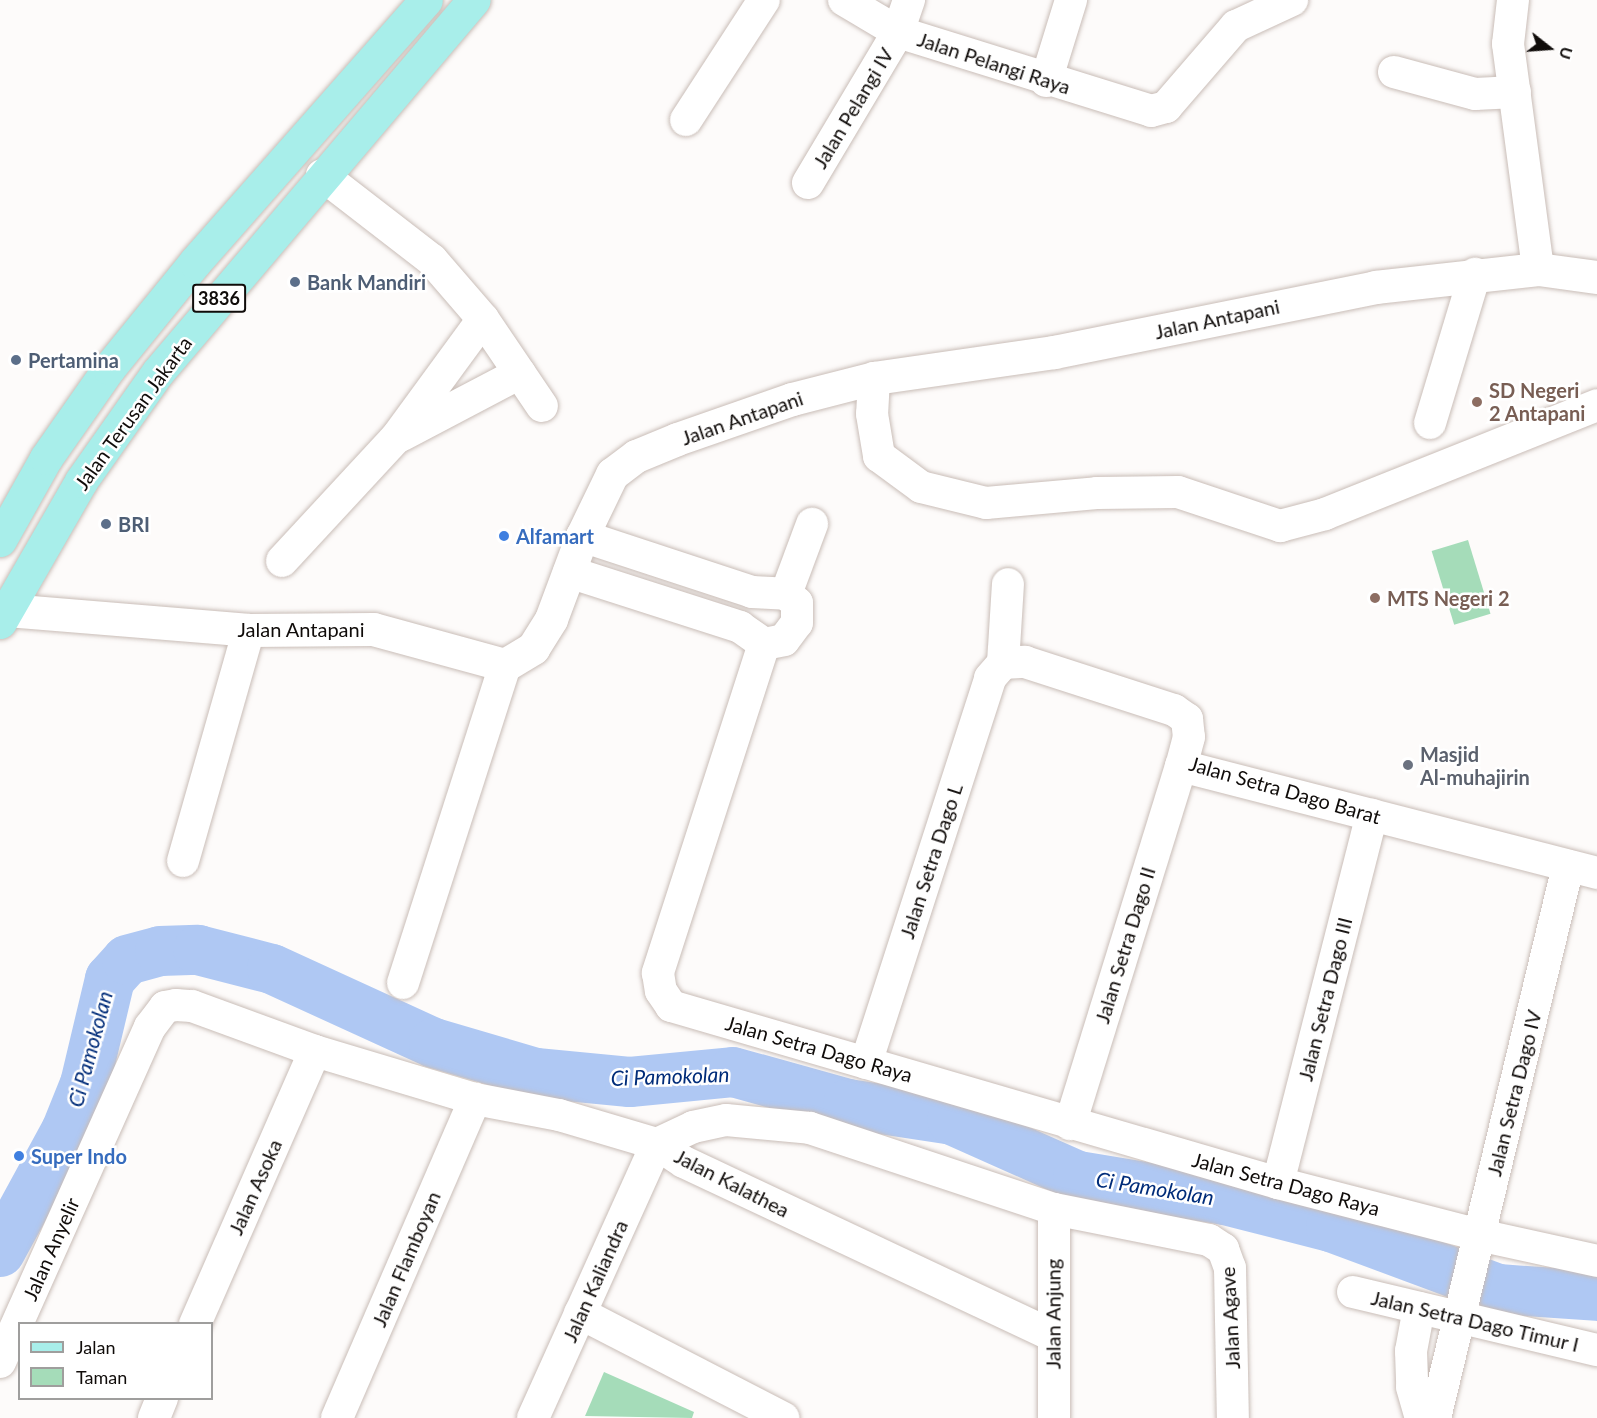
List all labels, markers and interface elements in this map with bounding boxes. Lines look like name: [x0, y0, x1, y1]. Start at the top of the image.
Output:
north arrow: [1519, 18, 1579, 78]
street label: Jalan Pelangi Raya: [915, 27, 1073, 99]
street label: Jalan Pelangi IV: [808, 43, 898, 173]
text: U: [1556, 45, 1578, 62]
place label: Bank Mandiri: [307, 270, 426, 294]
marker: Bank Mandiri: [288, 275, 302, 289]
road number: 3836: [192, 283, 246, 313]
street label: Jalan Antapani: [1152, 294, 1282, 344]
street label: Jalan Terusan Jakarta: [69, 331, 197, 495]
place label: Pertamina: [28, 348, 119, 372]
marker: Pertamina: [9, 353, 23, 367]
place label: SD Negeri 2 Antapani: [1489, 378, 1586, 425]
street label: Jalan Antapani: [678, 386, 806, 450]
marker: SD Negeri 2 Antapani: [1470, 395, 1484, 409]
place label: BRI: [118, 512, 150, 536]
marker: BRI: [99, 517, 113, 531]
place label: Alfamart: [516, 524, 594, 548]
marker: Alfamart: [497, 529, 511, 543]
place label: MTS Negeri 2: [1387, 586, 1510, 610]
marker: MTS Negeri 2: [1368, 591, 1382, 605]
street label: Jalan Antapani: [237, 617, 365, 641]
place label: Masjid Al-muhajirin: [1420, 742, 1530, 789]
street label: Jalan Setra Dago Barat: [1187, 751, 1383, 829]
marker: Masjid Al-muhajirin: [1401, 758, 1415, 772]
street label: Jalan Setra Dago L: [895, 781, 967, 941]
street label: Jalan Setra Dago II: [1090, 864, 1160, 1026]
street label: Jalan Setra Dago III: [1293, 915, 1357, 1083]
water label: Ci Pamokolan: [62, 988, 118, 1110]
street label: Jalan Setra Dago IV: [1482, 1007, 1546, 1179]
street label: Jalan Setra Dago Raya: [723, 1011, 915, 1087]
water label: Ci Pamokolan: [610, 1061, 730, 1091]
street label: Jalan Asoka: [223, 1135, 287, 1239]
place label: Super Indo: [31, 1144, 127, 1168]
street label: Jalan Kalathea: [671, 1144, 793, 1222]
street label: Jalan Setra Dago Raya: [1190, 1147, 1382, 1221]
marker: Super Indo: [12, 1149, 26, 1163]
water label: Ci Pamokolan: [1094, 1166, 1216, 1210]
street label: Jalan Flamboyan: [367, 1188, 445, 1330]
street label: Jalan Anyelir: [18, 1194, 84, 1304]
street label: Jalan Kaliandra: [557, 1216, 633, 1346]
street label: Jalan Anjung: [1041, 1258, 1065, 1370]
street label: Jalan Agave: [1215, 1266, 1245, 1370]
street label: Jalan Setra Dago Timur I: [1368, 1285, 1582, 1357]
legend: [18, 1322, 213, 1400]
text: Jalan: [76, 1336, 115, 1358]
text: Taman: [76, 1366, 127, 1388]

